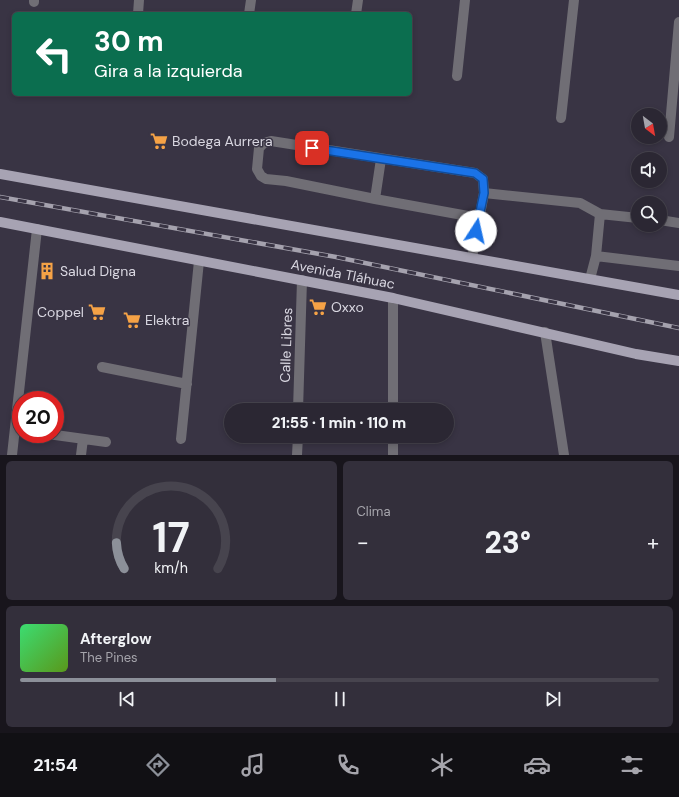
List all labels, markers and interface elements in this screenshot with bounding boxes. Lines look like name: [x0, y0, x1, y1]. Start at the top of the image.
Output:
text: 30 m: [94, 23, 164, 60]
icon: left: [28, 28, 80, 80]
text: Gira a la izquierda: [94, 59, 242, 83]
north arrow: [631, 108, 667, 144]
map controls: [631, 108, 667, 232]
supermarket icon: Bodega Aurrera: [149, 131, 169, 151]
pin: [295, 131, 329, 165]
place label: Bodega Aurrera: [172, 132, 273, 150]
icon: arrive: [301, 137, 323, 159]
button: sound: [631, 152, 667, 188]
button: search: [631, 196, 667, 232]
position arrow: [455, 210, 497, 252]
street label: Avenida Tláhuac: [290, 255, 396, 293]
building icon: Salud Digna: [37, 261, 57, 281]
place label: Salud Digna: [60, 262, 136, 280]
supermarket icon: Oxxo: [308, 297, 328, 317]
place label: Oxxo: [331, 298, 364, 316]
supermarket icon: Coppel: [87, 302, 107, 322]
place label: Coppel: [37, 303, 84, 321]
street label: Calle Libres: [276, 307, 296, 383]
supermarket icon: Elektra: [122, 310, 142, 330]
place label: Elektra: [145, 311, 189, 329]
speed limit sign: 20: [12, 391, 64, 443]
text: 21:55 · 1 min · 110 m: [272, 413, 406, 433]
text: Clima: [357, 503, 391, 520]
text: 17: [153, 510, 190, 564]
text: 23°: [485, 523, 531, 562]
text: −: [357, 528, 369, 557]
text: +: [647, 528, 659, 557]
text: km/h: [154, 558, 188, 576]
text: Afterglow: [80, 629, 152, 649]
text: The Pines: [80, 649, 138, 666]
icon: previous: [116, 688, 138, 710]
icon: pause: [329, 688, 351, 710]
icon: next: [542, 688, 564, 710]
icon: directions: [144, 751, 172, 779]
icon: music: [239, 751, 267, 779]
icon: phone: [334, 751, 362, 779]
icon: climate: [428, 751, 456, 779]
icon: car: [523, 751, 551, 779]
icon: filters: [618, 751, 646, 779]
text: 21:54: [33, 753, 78, 777]

